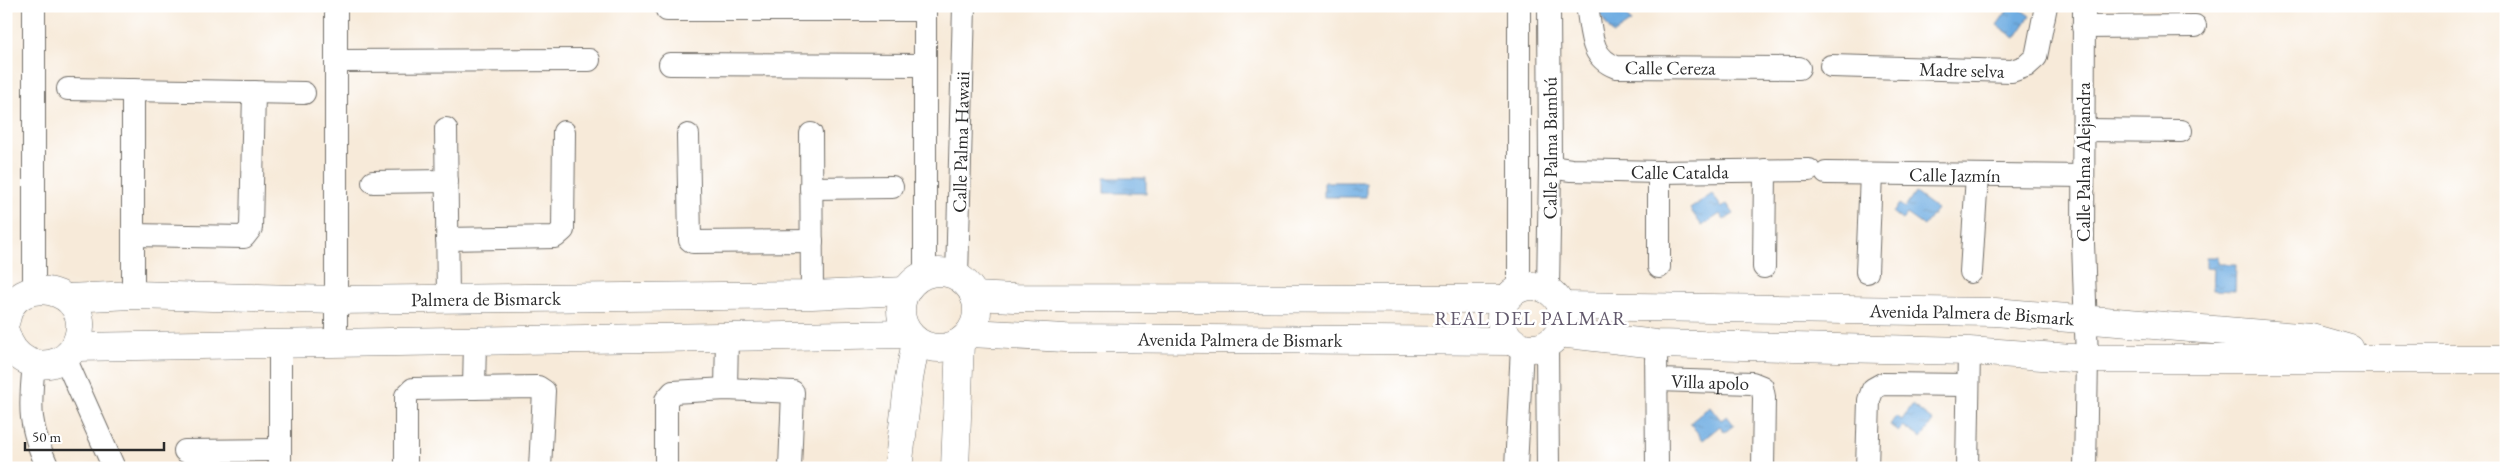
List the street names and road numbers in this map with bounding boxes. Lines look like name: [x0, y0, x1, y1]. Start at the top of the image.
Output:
street label: Calle Cereza: [1625, 55, 1716, 80]
street label: Madre selva: [1919, 56, 2005, 83]
street label: Calle Palma Hawaii: [946, 71, 975, 213]
street label: Calle Palma Bambú: [1537, 77, 1563, 220]
street label: Calle Palma Alejandra: [2071, 82, 2096, 242]
street label: Calle Catalda: [1631, 159, 1729, 185]
street label: Calle Jazmín: [1909, 161, 2001, 188]
street label: Palmera de Bismarck: [411, 285, 562, 312]
street label: Avenida Palmera de Bismark: [1868, 298, 2076, 331]
street label: Avenida Palmera de Bismark: [1136, 326, 1344, 352]
street label: Villa apolo: [1671, 368, 1749, 395]

